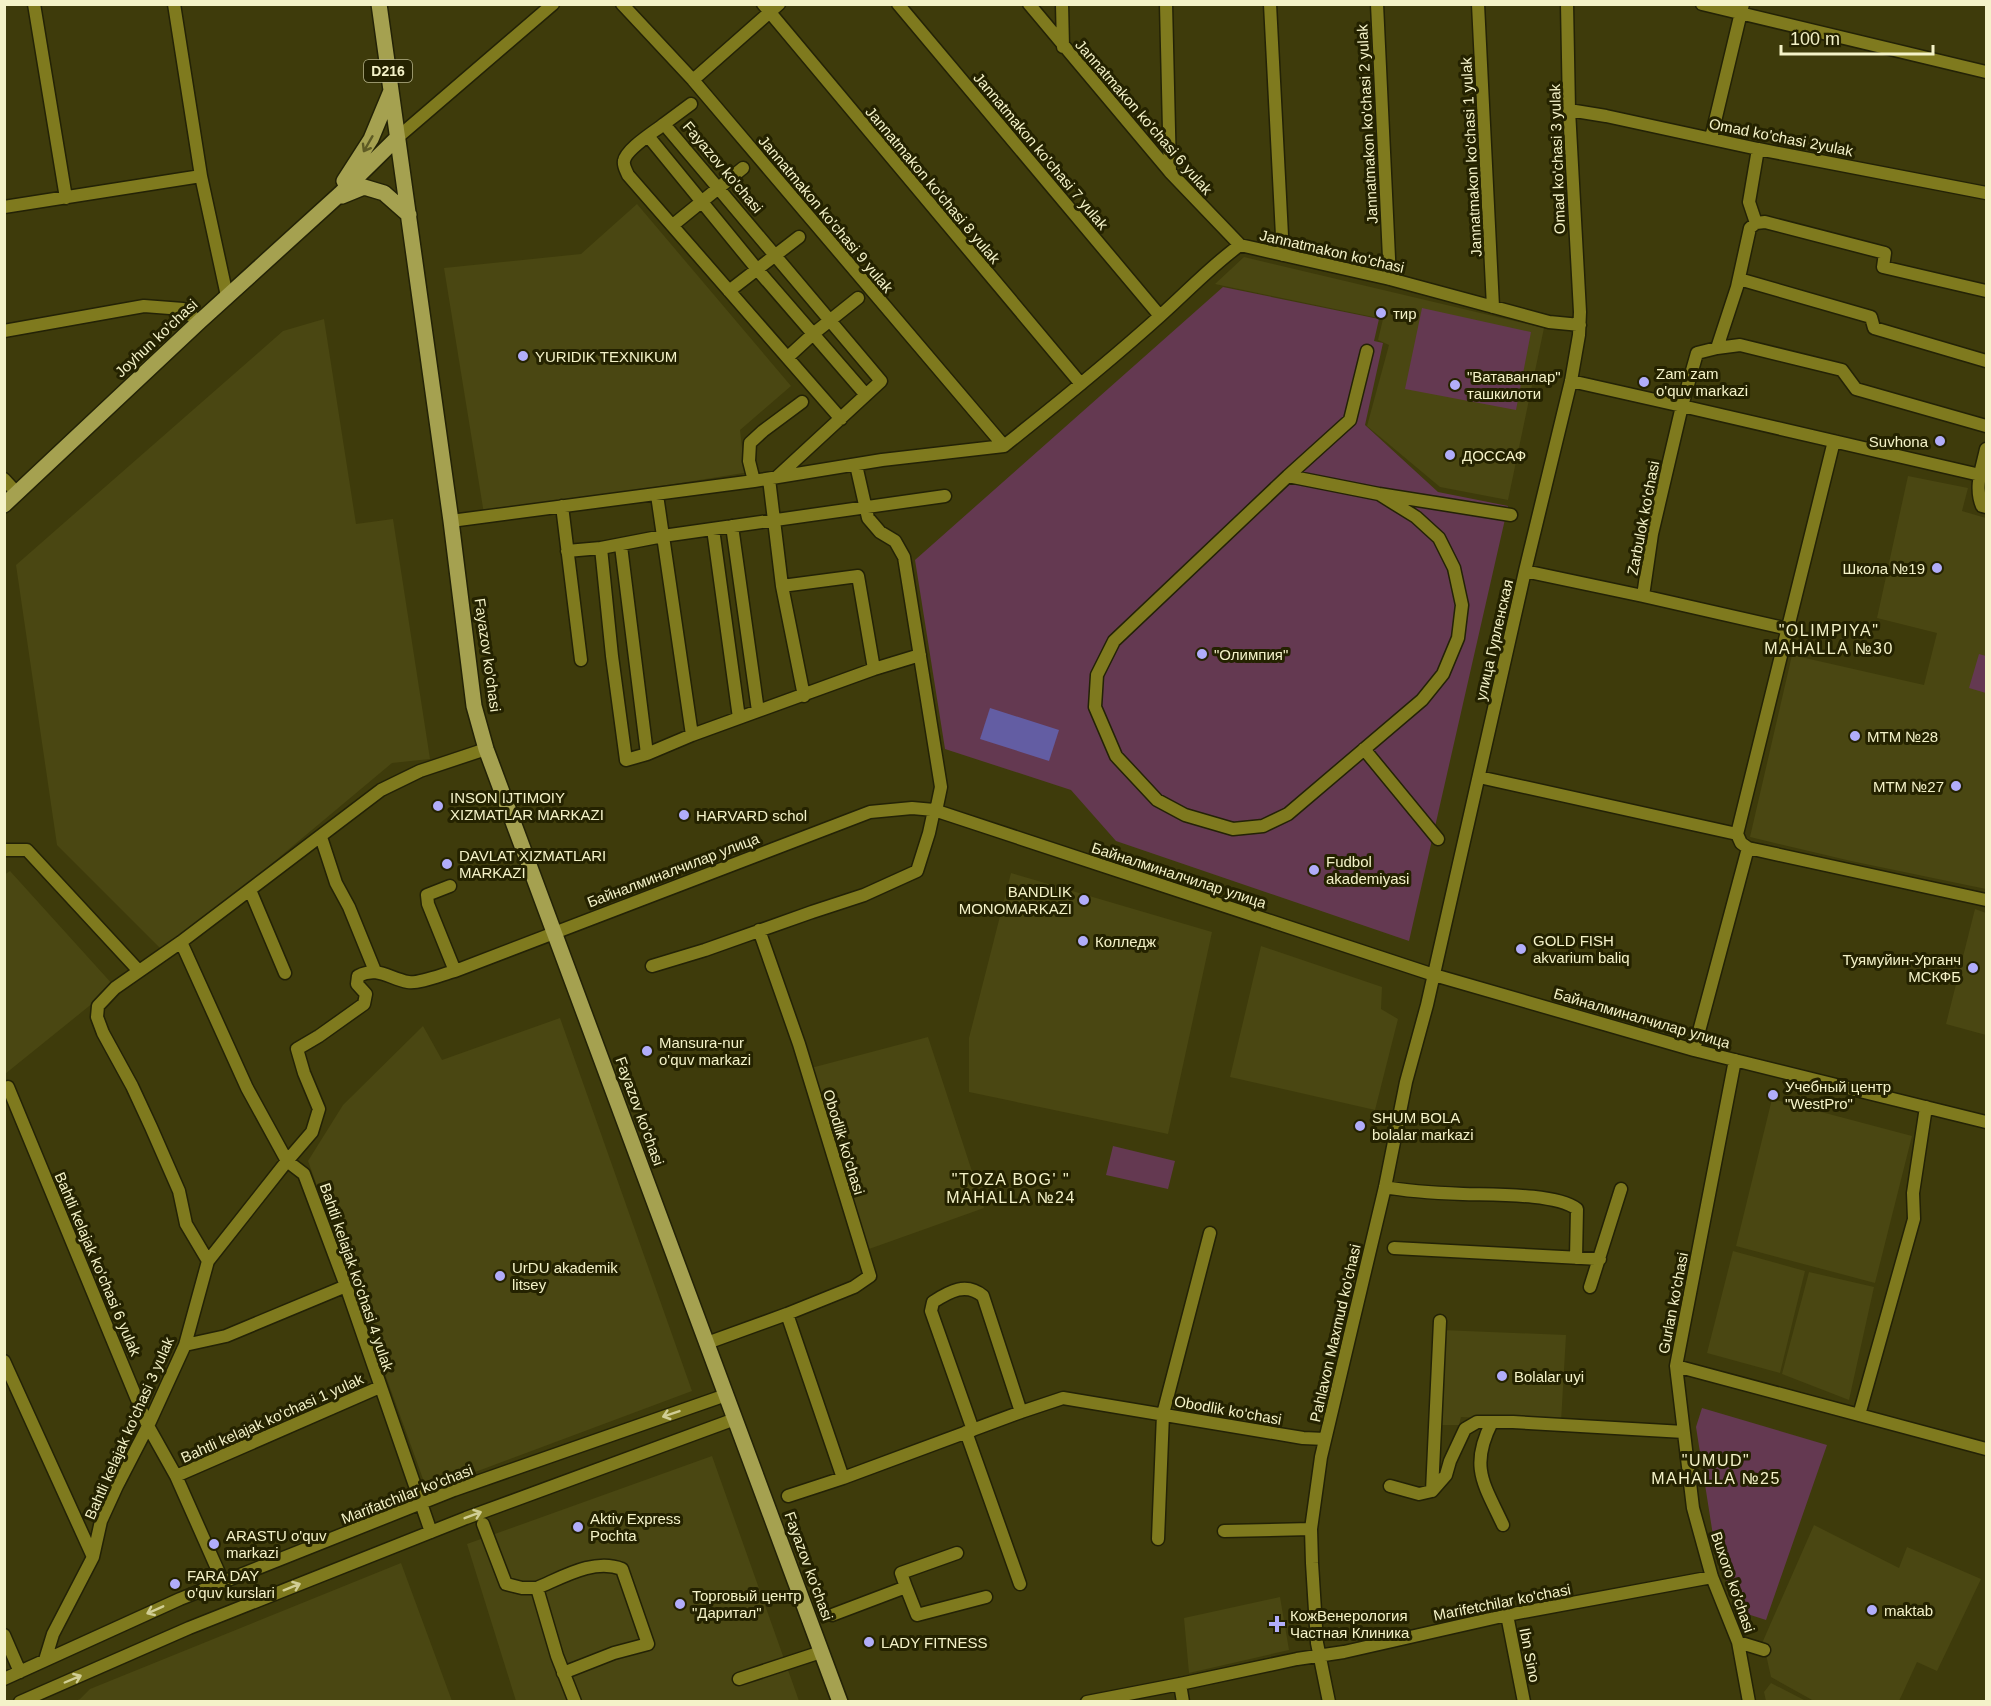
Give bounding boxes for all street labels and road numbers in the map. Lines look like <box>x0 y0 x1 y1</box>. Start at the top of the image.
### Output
street label: Jannatmakon ko'chasi 2 yulak <box>1353 23 1381 224</box>
street label: Jannatmakon ko'chasi 6 yulak <box>1072 36 1216 198</box>
street label: Jannatmakon ko'chasi 1 yulak <box>1457 56 1485 257</box>
road number: D216 <box>364 60 412 82</box>
street label: Jannatmakon ko'chasi 7 yulak <box>970 69 1112 233</box>
street label: Omad ko'chasi 3 yulak <box>1546 83 1568 234</box>
street label: Jannatmakon ko'chasi 8 yulak <box>862 103 1004 267</box>
street label: Omad ko'chasi 2yulak <box>1708 115 1855 159</box>
street label: Fayazov ko'chasi <box>680 118 766 216</box>
street label: Jannatmakon ko'chasi 9 yulak <box>755 132 897 296</box>
street label: Jannatmakon ko'chasi <box>1258 226 1406 276</box>
street label: Joyhun ko'chasi <box>111 296 201 380</box>
street label: Zarbulok ko'chasi <box>1624 459 1662 577</box>
street label: улица Гурленская <box>1472 578 1516 702</box>
street label: Fayazov ko'chasi <box>472 597 504 713</box>
street label: Байналминалчилар улица <box>585 829 762 911</box>
street label: Байналминалчилар улица <box>1089 839 1269 912</box>
street label: Байналминалчилар улица <box>1552 985 1733 1052</box>
street label: Fayazov ko'chasi <box>612 1054 668 1168</box>
street label: Obodlik ko'chasi <box>820 1088 868 1196</box>
street label: Bahtli kelajak ko'chasi 6 yulak <box>51 1170 145 1359</box>
street label: Bahtli kelajak ko'chasi 4 yulak <box>317 1181 397 1374</box>
street label: Pahlavon Maxmud ko'chasi <box>1306 1242 1364 1424</box>
street label: Gurlan ko'chasi <box>1655 1251 1691 1355</box>
street label: Bahtli kelajak ko'chasi 3 yulak <box>81 1334 177 1522</box>
street label: Bahtli kelajak ko'chasi 1 yulak <box>178 1370 366 1466</box>
street label: Obodlik ko'chasi <box>1173 1392 1283 1428</box>
street label: Marifatchilar ko'chasi <box>339 1461 475 1527</box>
street label: Fayazov ko'chasi <box>781 1509 837 1623</box>
street label: Buxoro ko'chasi <box>1708 1529 1758 1635</box>
street label: Marifetchilar ko'chasi <box>1432 1580 1572 1624</box>
street label: Ibn Sino <box>1516 1626 1544 1684</box>

